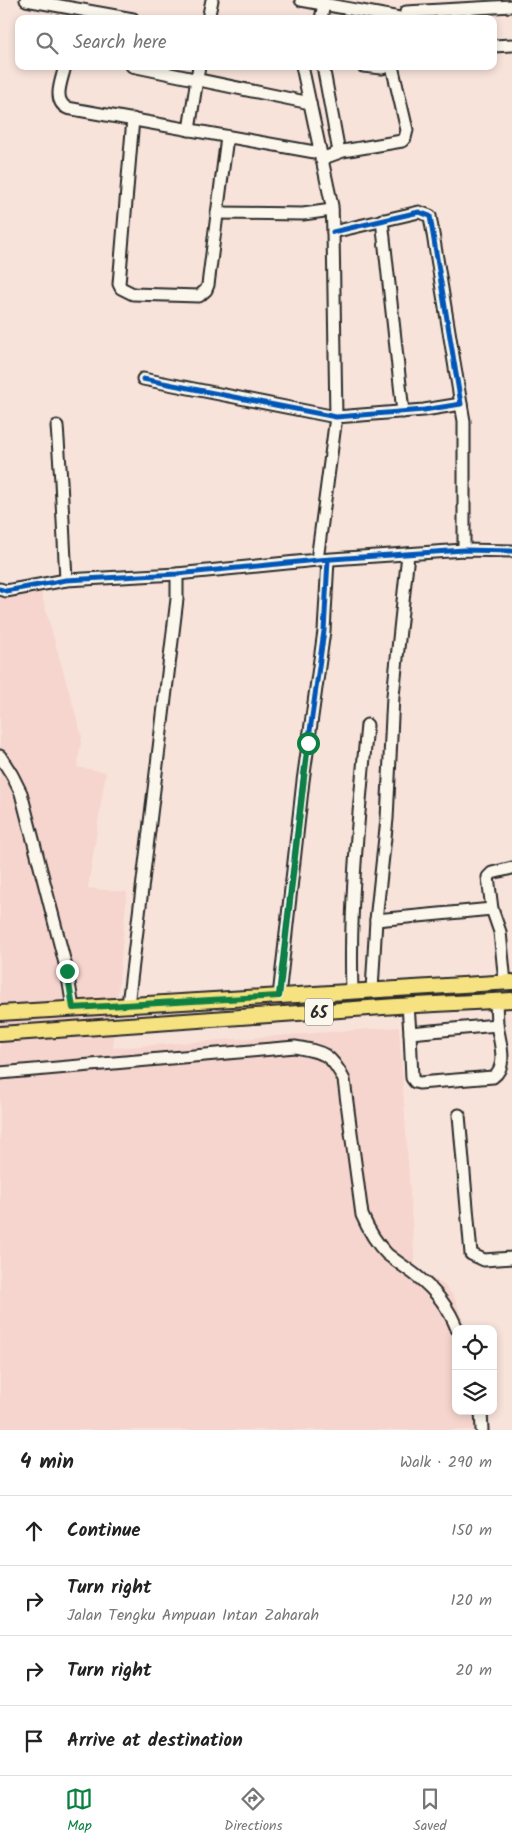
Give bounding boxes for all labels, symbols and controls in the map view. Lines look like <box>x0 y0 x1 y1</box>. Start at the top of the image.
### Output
search box <box>15 15 497 70</box>
text: Search here <box>73 28 167 58</box>
icon: search <box>33 29 61 57</box>
route start <box>297 732 320 755</box>
route end <box>56 960 79 983</box>
road number: 65 <box>305 999 333 1026</box>
map controls <box>452 1325 497 1415</box>
button: locate <box>452 1325 497 1370</box>
button: layers <box>452 1370 497 1415</box>
text: 4 min <box>20 1446 74 1479</box>
text: Walk · 290 m <box>400 1450 492 1475</box>
text: Continue <box>67 1516 140 1546</box>
icon: ahead <box>20 1517 48 1545</box>
text: 150 m <box>451 1518 492 1543</box>
text: Turn right <box>67 1573 152 1603</box>
icon: right <box>20 1587 48 1615</box>
text: 120 m <box>451 1588 492 1613</box>
text: Jalan Tengku Ampuan Intan Zaharah <box>67 1603 319 1628</box>
text: Turn right <box>67 1656 152 1686</box>
icon: right <box>20 1657 48 1685</box>
text: 20 m <box>456 1658 492 1683</box>
text: Arrive at destination <box>67 1726 243 1756</box>
icon: arrive <box>20 1727 48 1755</box>
tab: Map <box>65 1785 93 1837</box>
tab: Directions <box>224 1785 282 1837</box>
tab: Saved <box>413 1785 447 1837</box>

